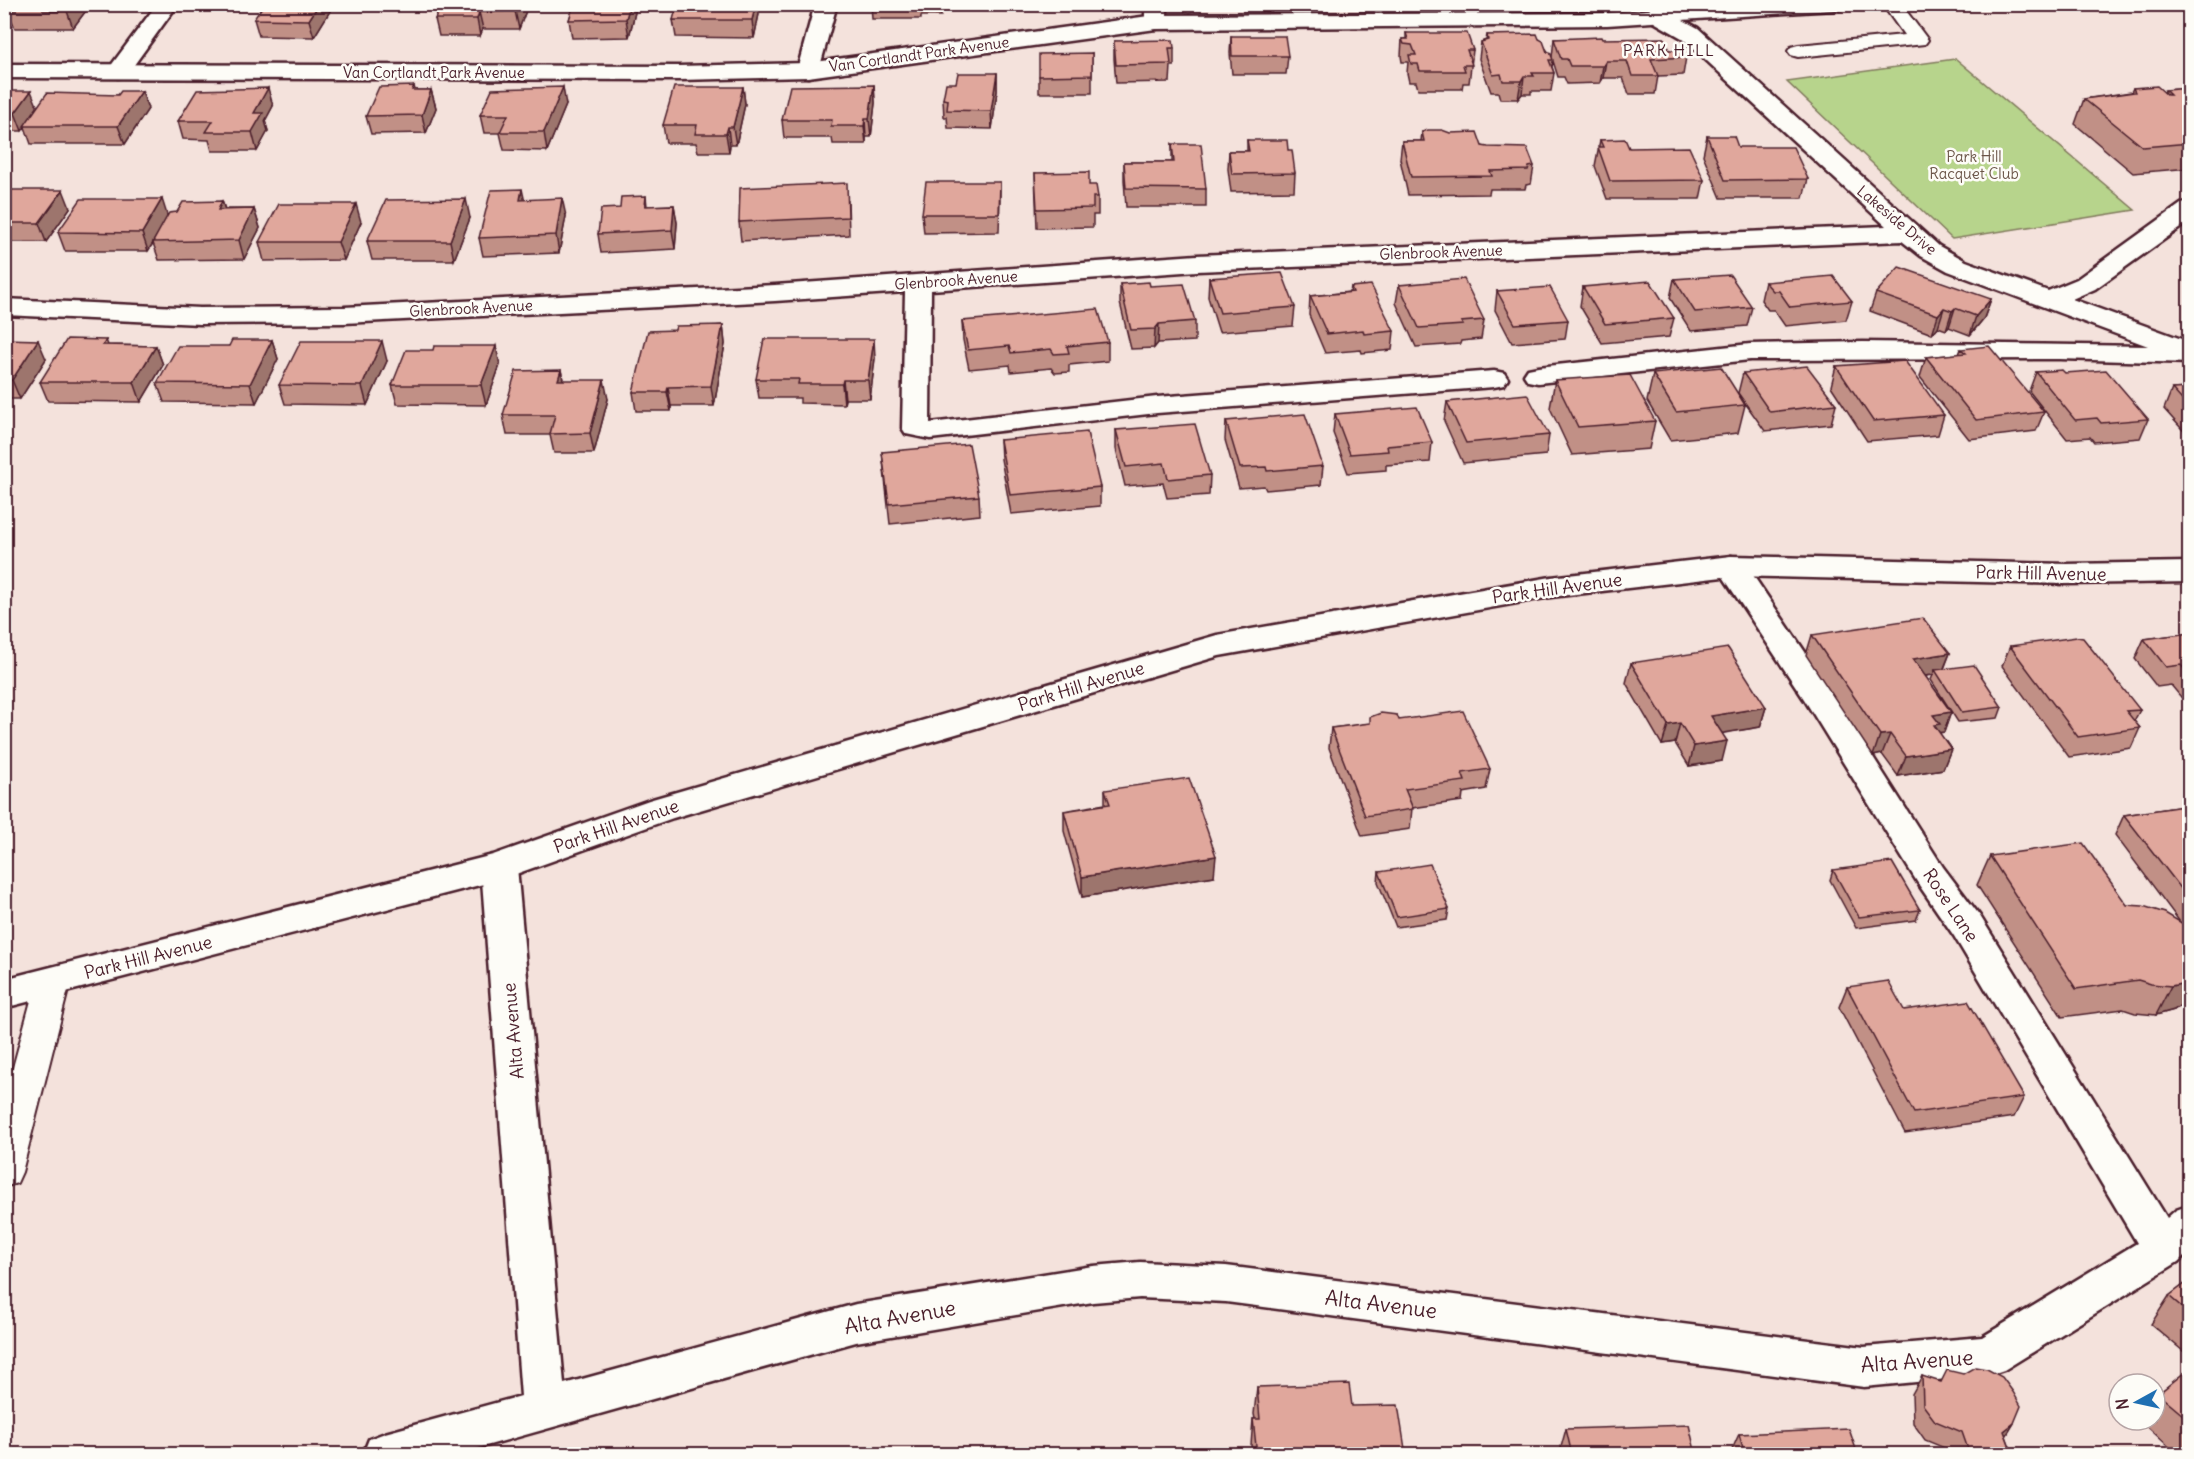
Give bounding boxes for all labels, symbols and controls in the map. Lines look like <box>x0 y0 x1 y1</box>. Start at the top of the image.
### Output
street label: Van Cortlandt Park Avenue <box>828 32 1010 76</box>
district label: PARK HILL <box>1623 40 1715 60</box>
street label: Van Cortlandt Park Avenue <box>343 63 525 82</box>
park label: Park Hill Racquet Club <box>1929 147 2019 183</box>
street label: Lakeside Drive <box>1853 181 1941 259</box>
street label: Glenbrook Avenue <box>1379 240 1503 264</box>
street label: Glenbrook Avenue <box>894 266 1018 294</box>
street label: Glenbrook Avenue <box>409 295 533 321</box>
street label: Park Hill Avenue <box>1975 560 2107 586</box>
street label: Park Hill Avenue <box>1490 567 1624 609</box>
street label: Park Hill Avenue <box>1015 656 1147 716</box>
street label: Park Hill Avenue <box>550 794 682 858</box>
street label: Rose Lane <box>1918 864 1984 946</box>
street label: Park Hill Avenue <box>82 930 214 984</box>
street label: Alta Avenue <box>497 982 529 1080</box>
street label: Alta Avenue <box>1323 1284 1439 1324</box>
street label: Alta Avenue <box>842 1294 958 1340</box>
street label: Alta Avenue <box>1860 1344 1974 1378</box>
north arrow <box>2107 1372 2167 1432</box>
text: N <box>2111 1397 2133 1411</box>

